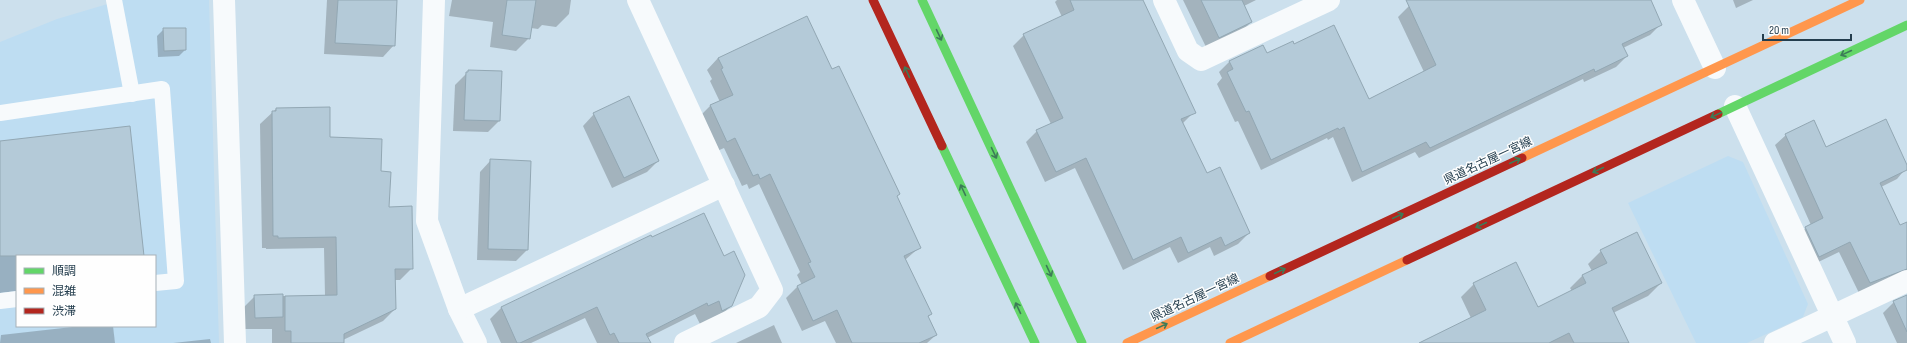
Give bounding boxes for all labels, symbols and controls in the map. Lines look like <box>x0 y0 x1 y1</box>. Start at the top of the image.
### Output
scale bar <box>1763 16 1851 42</box>
text: 20 m <box>1769 23 1789 38</box>
one-way arrow <box>936 29 943 41</box>
one-way arrow <box>1841 50 1853 57</box>
one-way arrow <box>903 67 910 79</box>
one-way arrow <box>1710 111 1722 119</box>
street label: 県道名古屋一宮線 <box>1441 134 1535 188</box>
one-way arrow <box>991 147 998 159</box>
one-way arrow <box>1509 157 1521 164</box>
one-way arrow <box>1593 167 1605 174</box>
one-way arrow <box>959 184 966 196</box>
one-way arrow <box>1391 212 1403 219</box>
one-way arrow <box>1475 222 1487 229</box>
legend <box>16 255 156 327</box>
text: 順調 <box>52 264 76 279</box>
one-way arrow <box>1046 265 1053 277</box>
one-way arrow <box>1274 267 1286 274</box>
street label: 県道名古屋一宮線 <box>1148 271 1242 325</box>
text: 混雑 <box>52 284 76 299</box>
one-way arrow <box>1014 302 1021 314</box>
text: 渋滞 <box>52 304 76 319</box>
one-way arrow <box>1156 322 1168 330</box>

